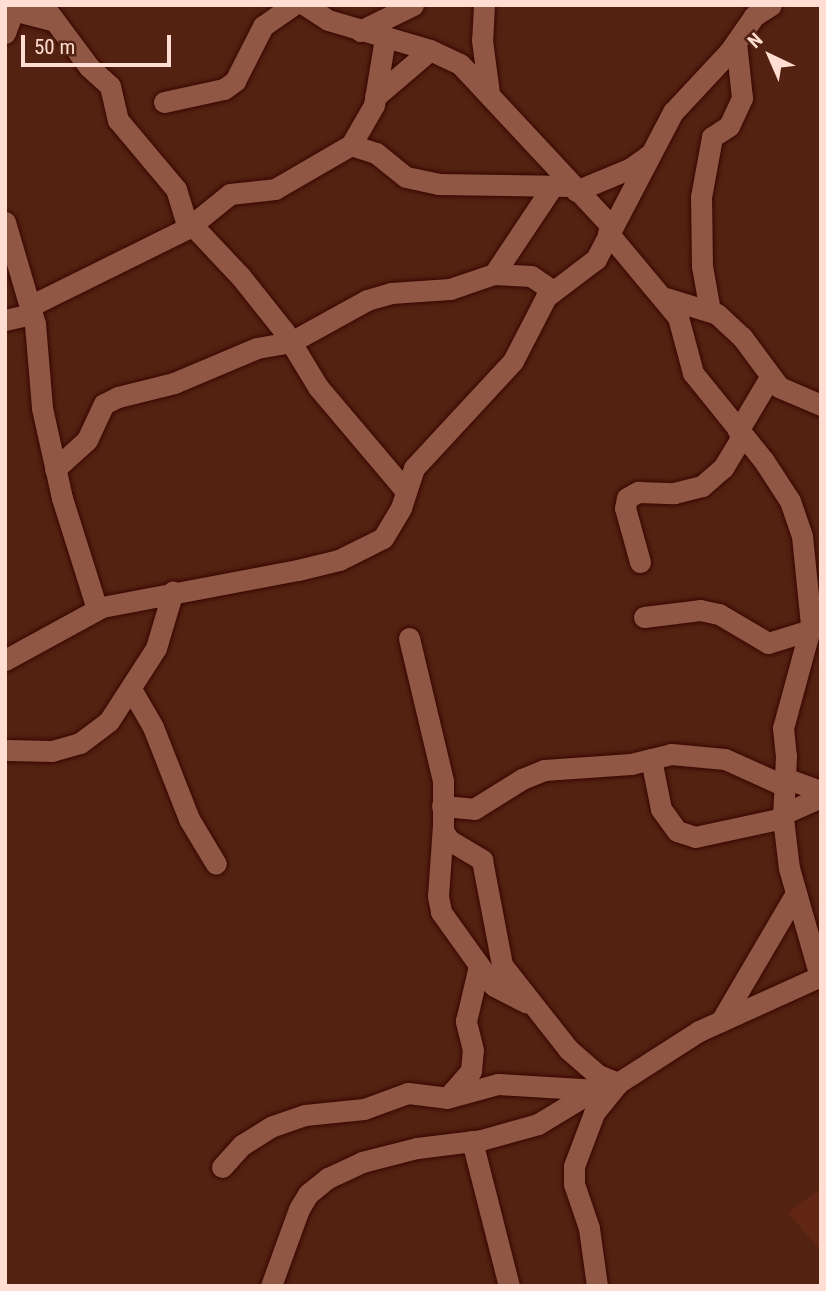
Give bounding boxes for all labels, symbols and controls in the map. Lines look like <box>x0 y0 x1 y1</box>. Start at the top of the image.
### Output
scale bar <box>24 21 175 65</box>
north arrow <box>735 21 805 91</box>
text: N <box>743 28 767 53</box>
text: 50 m <box>34 35 75 59</box>

